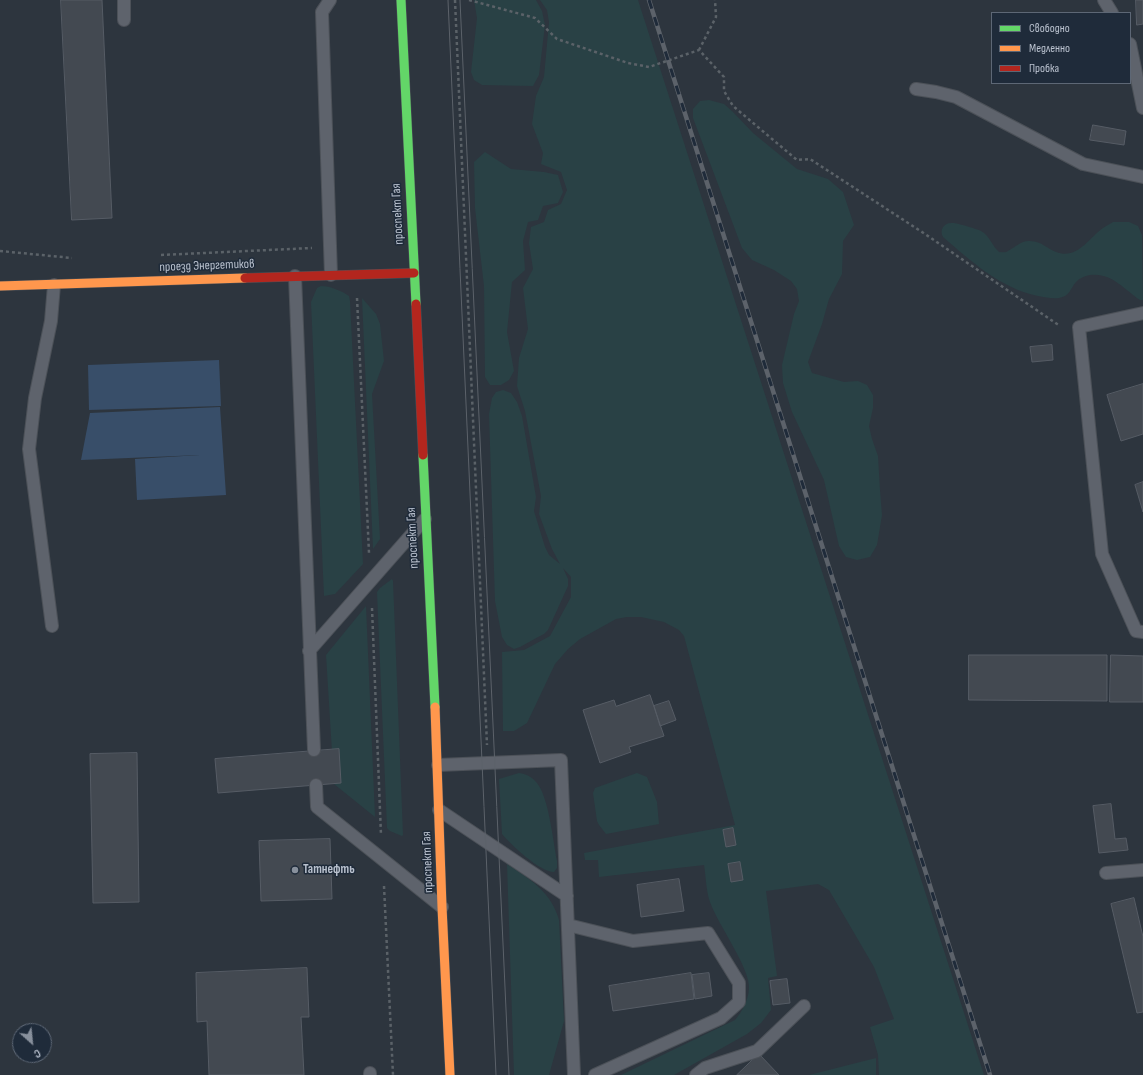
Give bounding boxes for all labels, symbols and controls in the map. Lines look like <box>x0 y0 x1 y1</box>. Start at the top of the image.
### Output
legend <box>991 12 1131 84</box>
text: Свободно <box>1029 21 1070 36</box>
text: Медленно <box>1029 41 1070 56</box>
text: Пробка <box>1029 61 1059 76</box>
street label: проспект Гая <box>389 183 407 245</box>
street label: проезд Энергетиков <box>159 257 255 275</box>
street label: проспект Гая <box>404 507 422 569</box>
street label: проспект Гая <box>419 831 437 893</box>
place label: Татнефть <box>303 862 355 878</box>
marker: Татнефть <box>290 865 300 875</box>
north arrow <box>12 1023 52 1063</box>
text: С <box>32 1046 43 1060</box>

